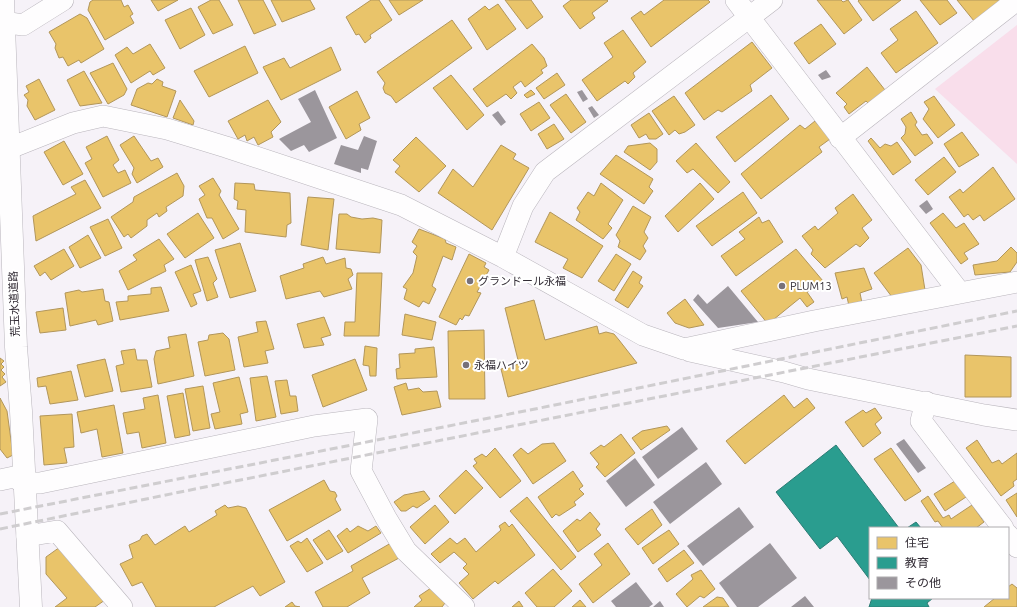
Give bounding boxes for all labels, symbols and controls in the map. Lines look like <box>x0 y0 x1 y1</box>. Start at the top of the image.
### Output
street label: 荒玉水道道路 <box>7 271 21 337</box>
place label: グランドール永福 <box>478 275 566 287</box>
marker: グランドール永福 <box>465 276 475 286</box>
place label: PLUM13 <box>790 280 832 292</box>
marker: PLUM13 <box>777 281 787 291</box>
place label: 永福ハイツ <box>474 359 529 371</box>
marker: 永福ハイツ <box>461 360 471 370</box>
legend <box>869 527 1009 599</box>
text: 住宅 <box>905 536 929 549</box>
text: 教育 <box>905 556 929 569</box>
text: その他 <box>905 576 941 589</box>

